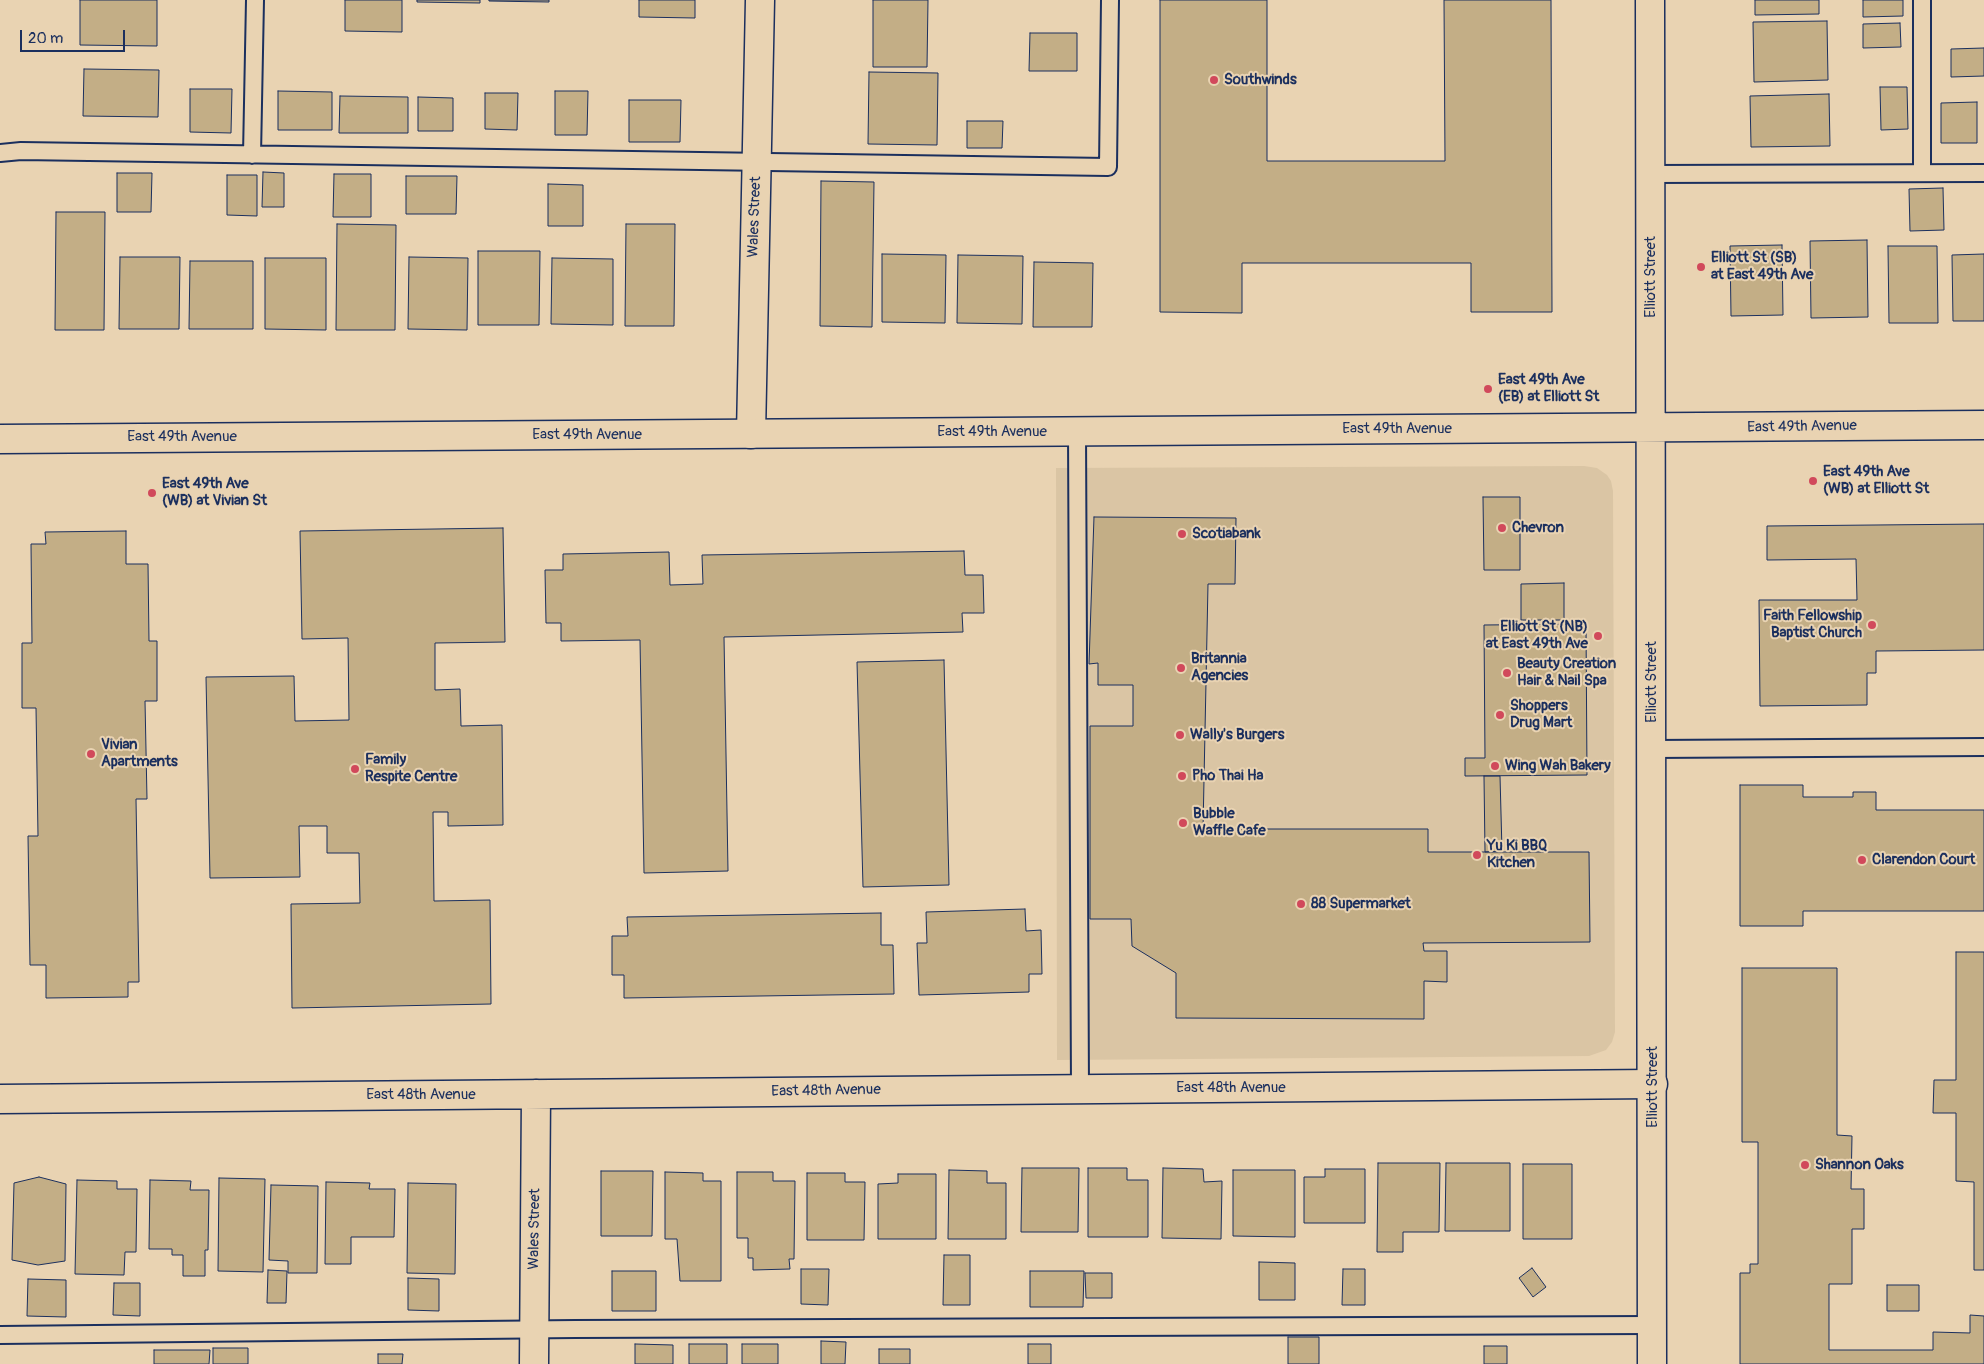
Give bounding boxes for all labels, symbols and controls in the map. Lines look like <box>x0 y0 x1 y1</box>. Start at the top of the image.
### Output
scale bar <box>22 20 128 52</box>
text: 20 m <box>28 29 63 48</box>
place label: Southwinds <box>1224 71 1297 89</box>
marker: Southwinds <box>1208 74 1220 86</box>
street label: Wales Street <box>745 176 765 258</box>
street label: Elliott Street <box>1642 236 1660 318</box>
place label: Elliott St (SB) at East 49th Ave <box>1711 249 1813 284</box>
marker: Elliott St (SB) at East 49th Ave <box>1695 261 1707 273</box>
place label: East 49th Ave (EB) at Elliott St <box>1498 371 1599 406</box>
marker: East 49th Ave (EB) at Elliott St <box>1482 383 1494 395</box>
street label: East 49th Avenue <box>1747 417 1857 437</box>
street label: East 49th Avenue <box>1342 420 1452 438</box>
street label: East 49th Avenue <box>937 423 1047 441</box>
street label: East 49th Avenue <box>532 426 642 444</box>
street label: East 49th Avenue <box>127 428 237 446</box>
place label: East 49th Ave (WB) at Elliott St <box>1823 463 1929 498</box>
place label: East 49th Ave (WB) at Vivian St <box>162 475 267 510</box>
marker: East 49th Ave (WB) at Elliott St <box>1807 475 1819 487</box>
marker: East 49th Ave (WB) at Vivian St <box>146 487 158 499</box>
place label: Chevron <box>1512 519 1564 537</box>
marker: Chevron <box>1496 522 1508 534</box>
place label: Scotiabank <box>1192 525 1261 543</box>
marker: Scotiabank <box>1176 528 1188 540</box>
place label: Faith Fellowship Baptist Church <box>1763 607 1862 642</box>
place label: Elliott St (NB) at East 49th Ave <box>1486 618 1588 653</box>
marker: Faith Fellowship Baptist Church <box>1866 619 1878 631</box>
marker: Elliott St (NB) at East 49th Ave <box>1592 630 1604 642</box>
street label: Elliott Street <box>1643 641 1661 723</box>
place label: Britannia Agencies <box>1191 650 1248 685</box>
place label: Beauty Creation Hair & Nail Spa <box>1517 655 1616 690</box>
marker: Britannia Agencies <box>1175 662 1187 674</box>
marker: Beauty Creation Hair & Nail Spa <box>1501 667 1513 679</box>
place label: Shoppers Drug Mart <box>1510 697 1572 732</box>
marker: Shoppers Drug Mart <box>1494 709 1506 721</box>
place label: Wally's Burgers <box>1190 726 1284 744</box>
marker: Wally's Burgers <box>1174 729 1186 741</box>
place label: Vivian Apartments <box>101 736 178 771</box>
marker: Vivian Apartments <box>85 748 97 760</box>
place label: Family Respite Centre <box>365 751 457 786</box>
place label: Wing Wah Bakery <box>1505 757 1611 775</box>
marker: Wing Wah Bakery <box>1489 760 1501 772</box>
marker: Family Respite Centre <box>349 763 361 775</box>
place label: Pho Thai Ha <box>1192 767 1263 785</box>
marker: Pho Thai Ha <box>1176 770 1188 782</box>
place label: Bubble Waffle Cafe <box>1193 805 1266 840</box>
marker: Bubble Waffle Cafe <box>1177 817 1189 829</box>
place label: Yu Ki BBQ Kitchen <box>1487 837 1547 872</box>
marker: Yu Ki BBQ Kitchen <box>1471 849 1483 861</box>
place label: Clarendon Court <box>1872 851 1975 869</box>
marker: Clarendon Court <box>1856 854 1868 866</box>
place label: 88 Supermarket <box>1311 895 1411 913</box>
marker: 88 Supermarket <box>1295 898 1307 910</box>
street label: Elliott Street <box>1644 1046 1662 1128</box>
street label: East 48th Avenue <box>1176 1079 1286 1097</box>
street label: East 48th Avenue <box>771 1081 881 1101</box>
street label: East 48th Avenue <box>366 1086 476 1104</box>
place label: Shannon Oaks <box>1815 1156 1904 1174</box>
marker: Shannon Oaks <box>1799 1159 1811 1171</box>
street label: Wales Street <box>525 1188 545 1270</box>

